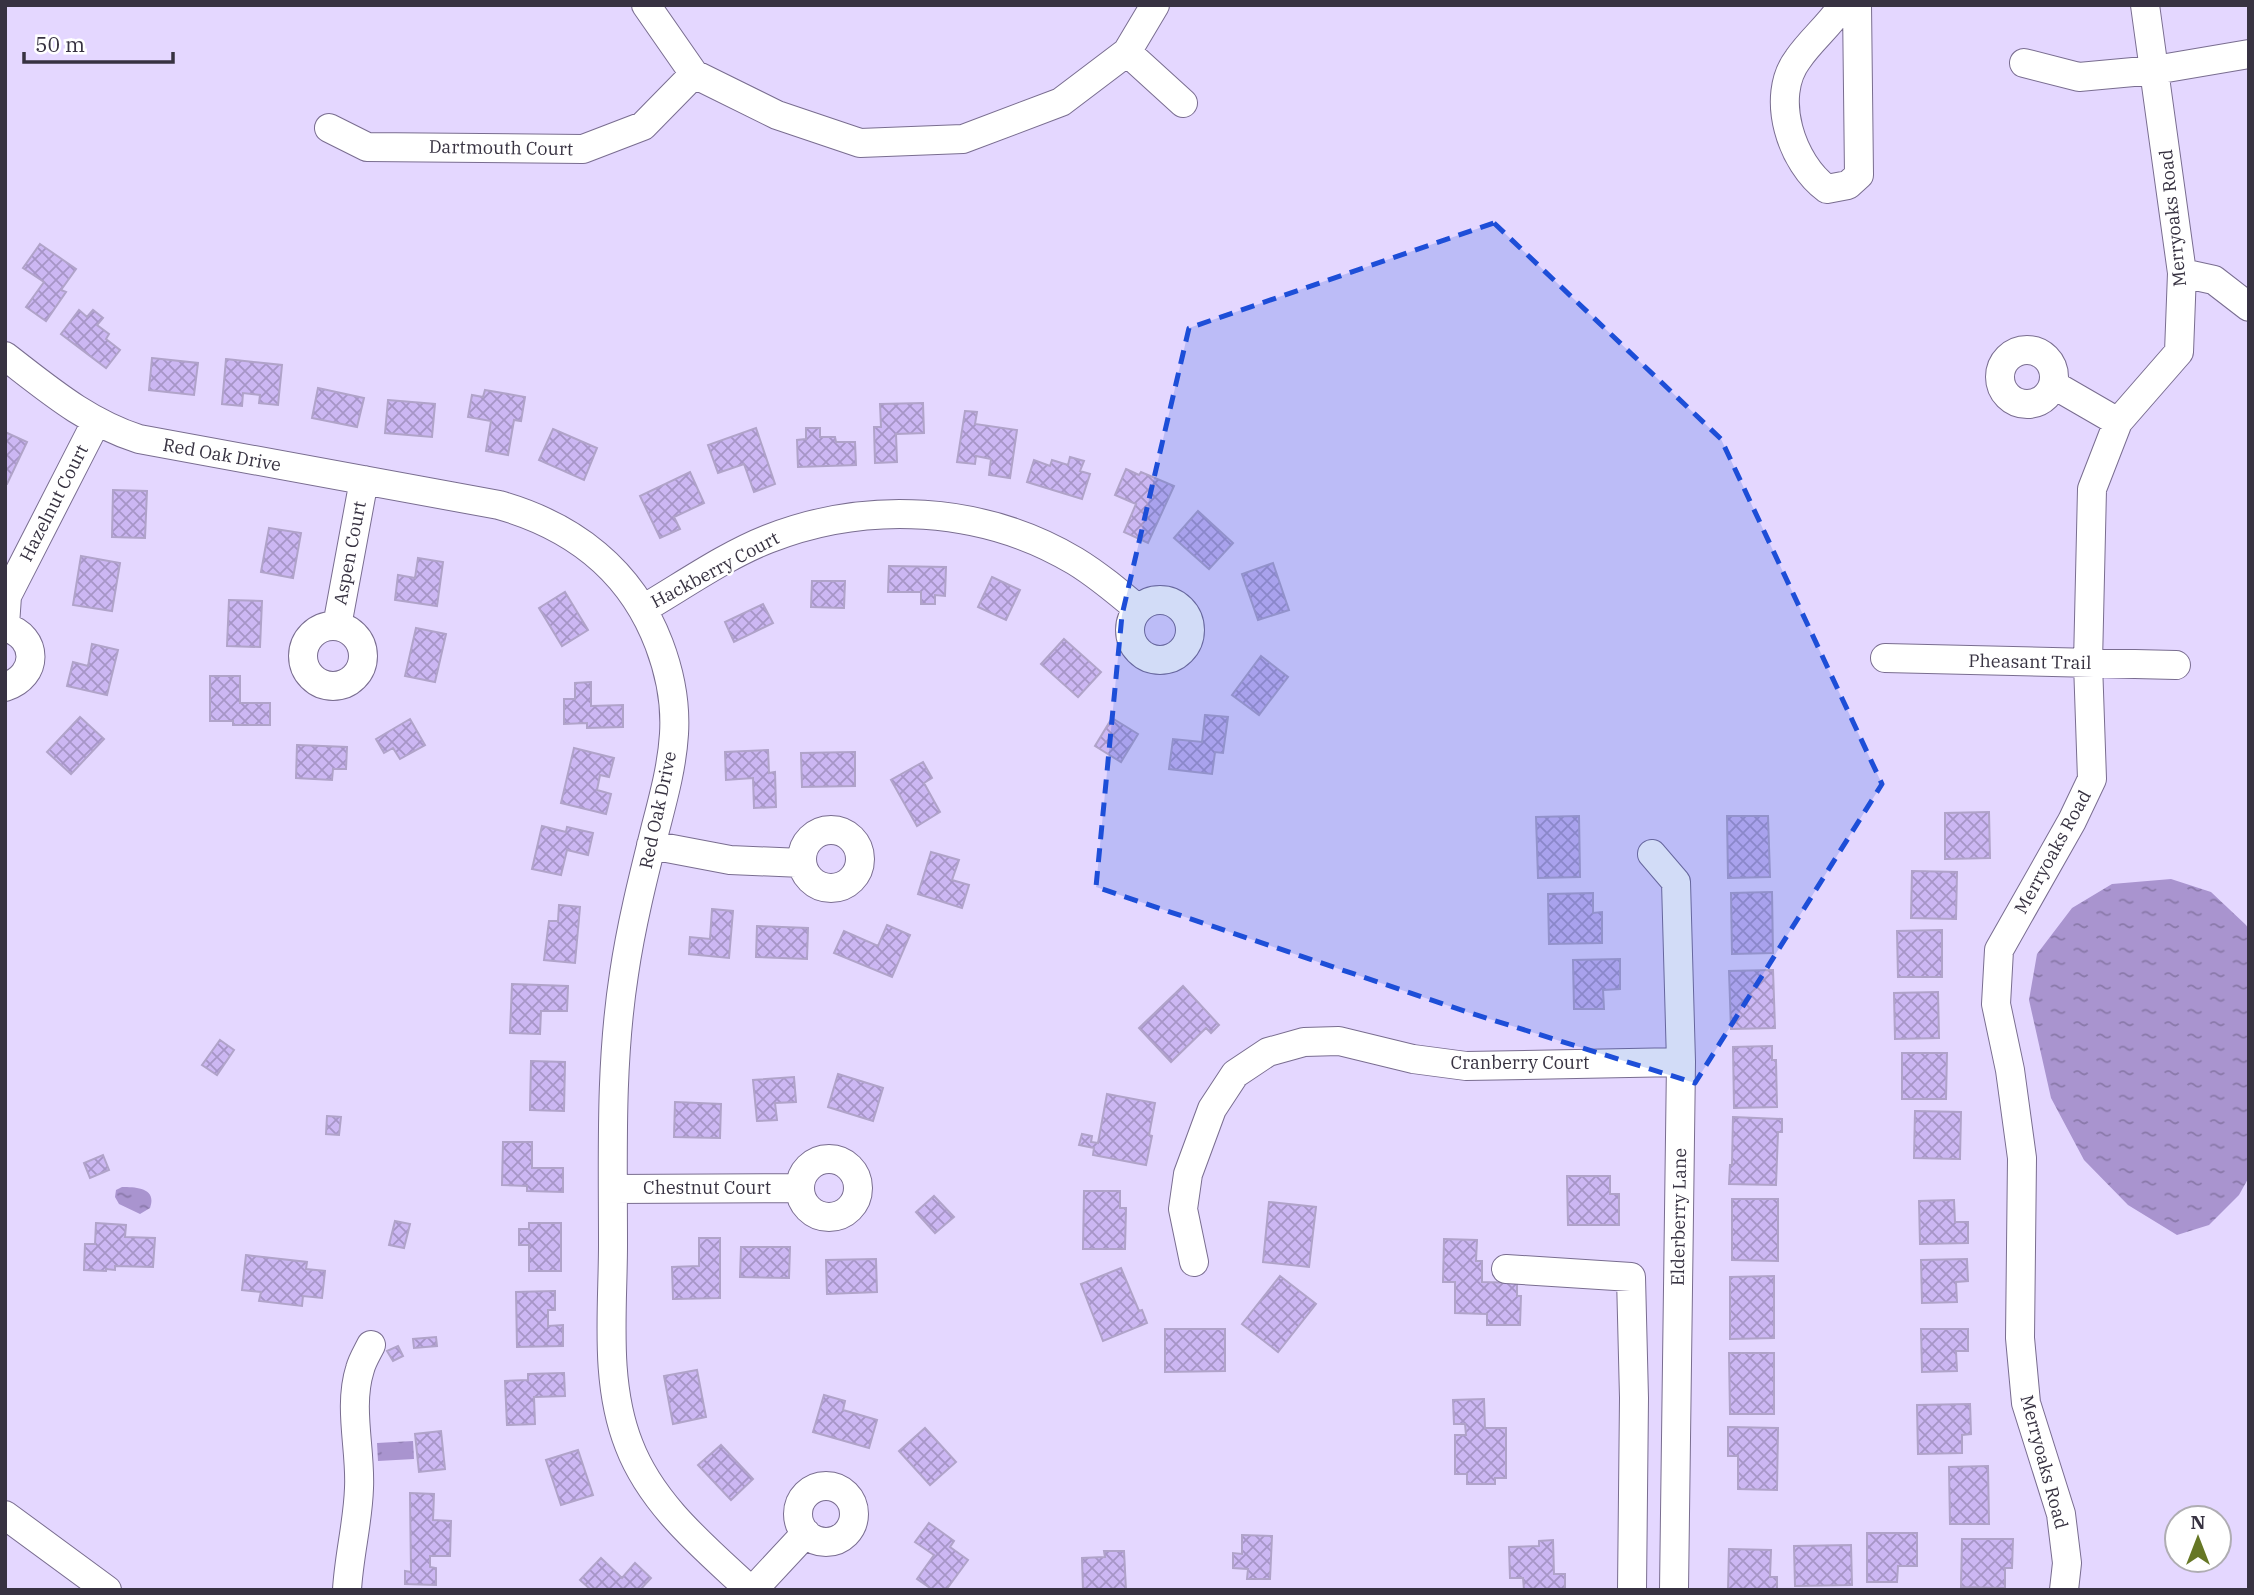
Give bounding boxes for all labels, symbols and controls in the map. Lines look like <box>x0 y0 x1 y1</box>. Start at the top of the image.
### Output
scale bar <box>24 21 173 65</box>
text: 50 m <box>35 30 85 58</box>
street label: Dartmouth Court <box>429 135 573 160</box>
street label: Merryoaks Road <box>2154 148 2191 288</box>
street label: Red Oak Drive <box>161 433 283 476</box>
street label: Hazelnut Court <box>14 440 93 565</box>
street label: Aspen Court <box>328 499 371 607</box>
street label: Hackberry Court <box>647 526 783 613</box>
street label: Pheasant Trail <box>1968 649 2092 674</box>
street label: Red Oak Drive <box>634 749 681 871</box>
street label: Merryoaks Road <box>2009 786 2096 918</box>
street label: Cranberry Court <box>1451 1051 1589 1074</box>
street label: Elderberry Lane <box>1666 1148 1691 1286</box>
street label: Chestnut Court <box>643 1176 771 1199</box>
street label: Merryoaks Road <box>2016 1392 2073 1531</box>
north arrow <box>2163 1504 2233 1574</box>
text: N <box>2190 1510 2206 1534</box>

